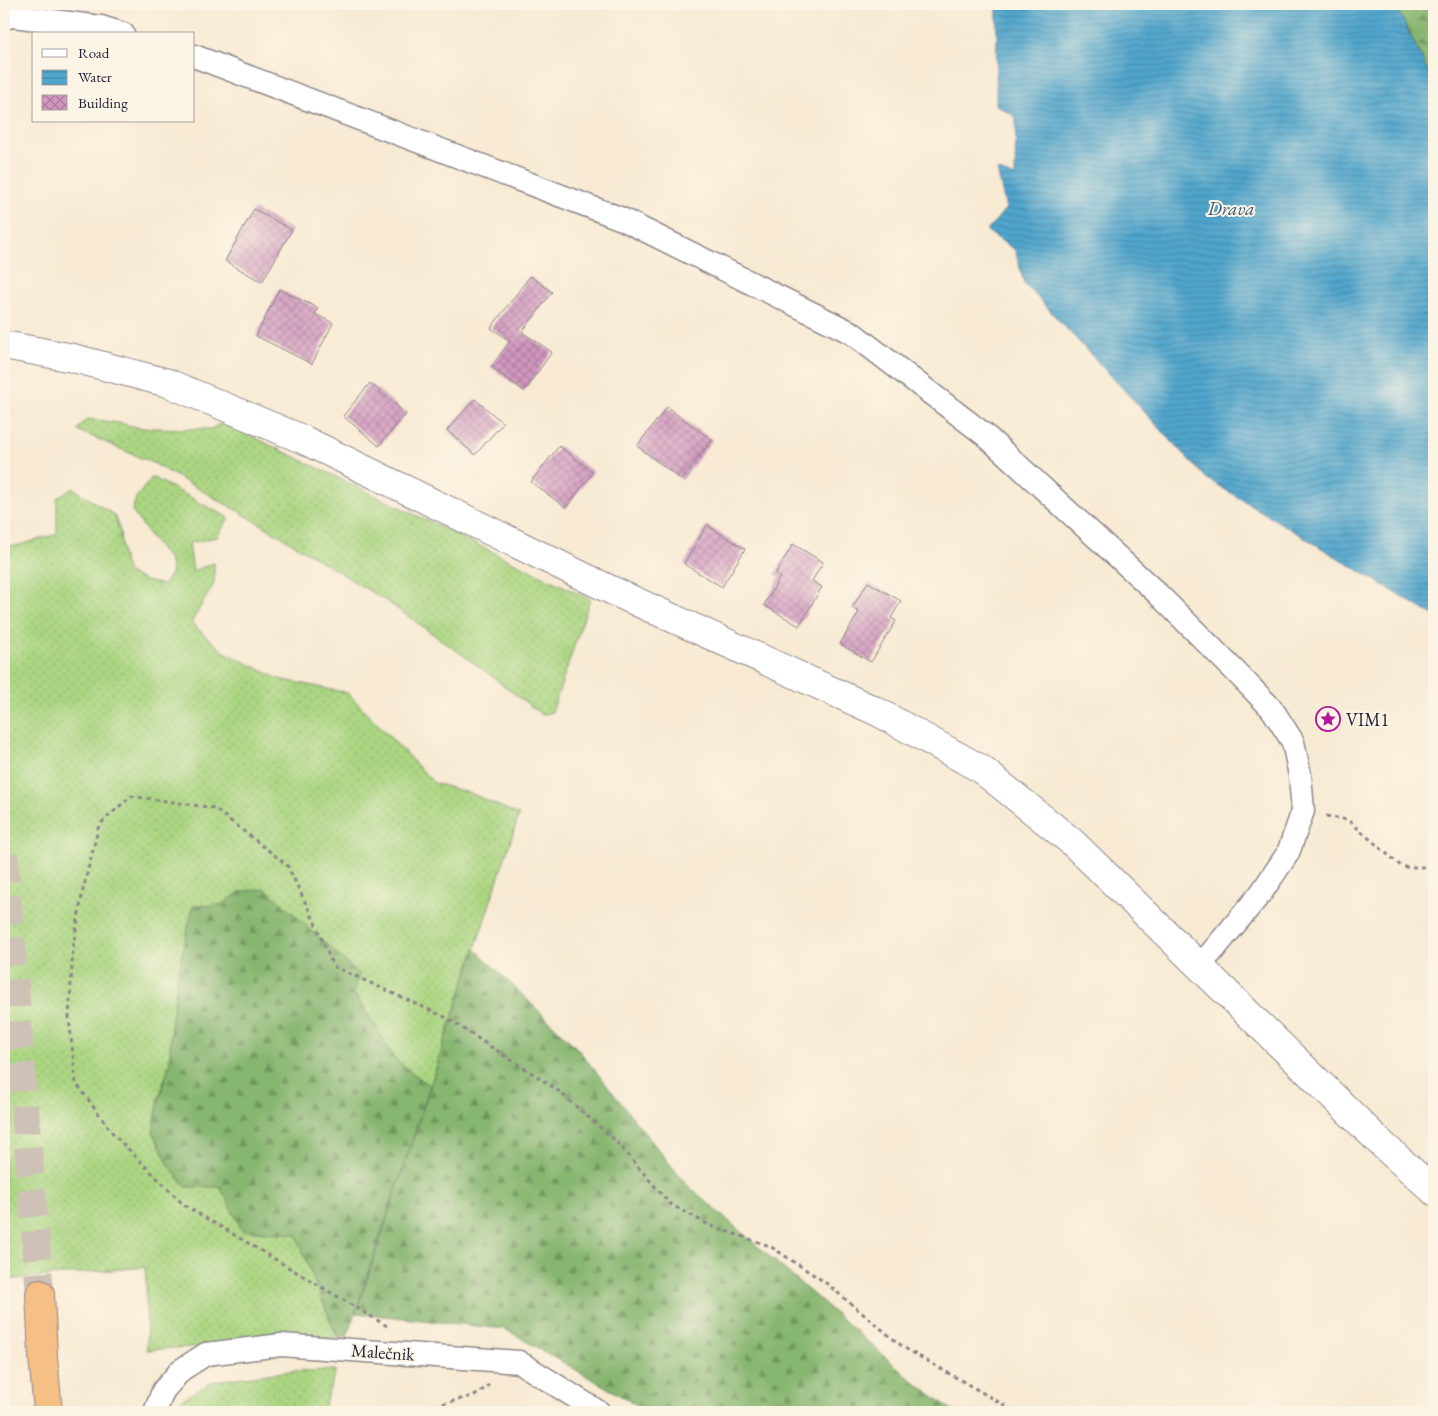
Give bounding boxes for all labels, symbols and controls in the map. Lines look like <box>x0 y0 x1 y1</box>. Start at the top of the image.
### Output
legend <box>32 32 195 122</box>
text: Road <box>78 43 110 62</box>
text: Water <box>78 67 112 86</box>
text: Building <box>78 93 128 112</box>
water label: Drava <box>1206 196 1255 221</box>
place icon: VIM1 <box>1315 706 1341 732</box>
place label: VIM1 <box>1346 708 1389 731</box>
street label: Malečnik <box>350 1338 416 1366</box>

